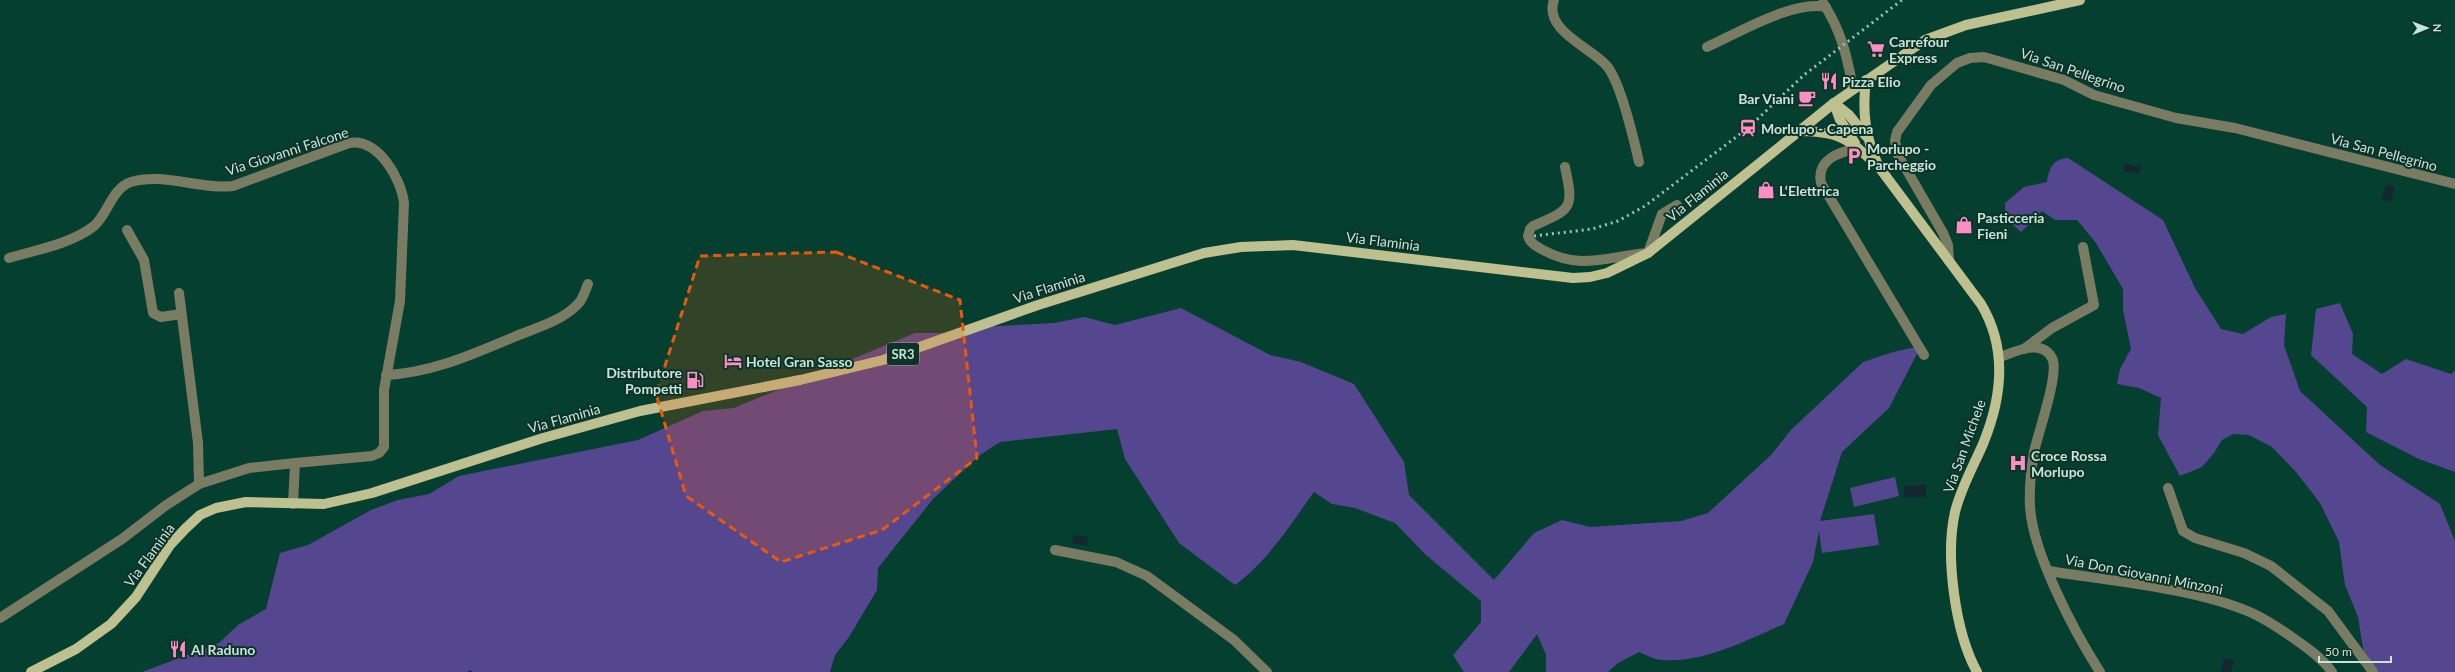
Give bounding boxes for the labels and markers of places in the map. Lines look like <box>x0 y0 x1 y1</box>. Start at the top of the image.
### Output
place label: Carrefour Express <box>1889 33 1950 66</box>
supermarket icon: Carrefour Express <box>1866 39 1886 59</box>
restaurant icon: Pizza Elio <box>1819 71 1839 91</box>
place label: Pizza Elio <box>1842 73 1901 90</box>
cafe icon: Bar Viani <box>1797 88 1817 108</box>
place label: Bar Viani <box>1738 90 1794 107</box>
station icon: Morlupo - Capena <box>1738 118 1758 138</box>
place label: Morlupo - Capena <box>1761 120 1873 137</box>
place label: Morlupo - Parcheggio <box>1867 140 1936 173</box>
parking icon: Morlupo - Parcheggio <box>1844 146 1864 166</box>
shop icon: L‘Elettrica <box>1756 180 1776 200</box>
place label: L‘Elettrica <box>1779 182 1839 199</box>
place label: Pasticceria Fieni <box>1977 209 2044 242</box>
shop icon: Pasticceria Fieni <box>1954 215 1974 235</box>
hotel icon: Hotel Gran Sasso <box>723 351 743 371</box>
place label: Hotel Gran Sasso <box>746 353 853 370</box>
place label: Distributore Pompetti <box>606 364 683 397</box>
fuel station icon: Distributore Pompetti <box>685 370 705 390</box>
place label: Croce Rossa Morlupo <box>2031 447 2107 480</box>
hospital icon: Croce Rossa Morlupo <box>2008 453 2028 473</box>
restaurant icon: Al Raduno <box>168 639 188 659</box>
place label: Al Raduno <box>190 641 255 658</box>

